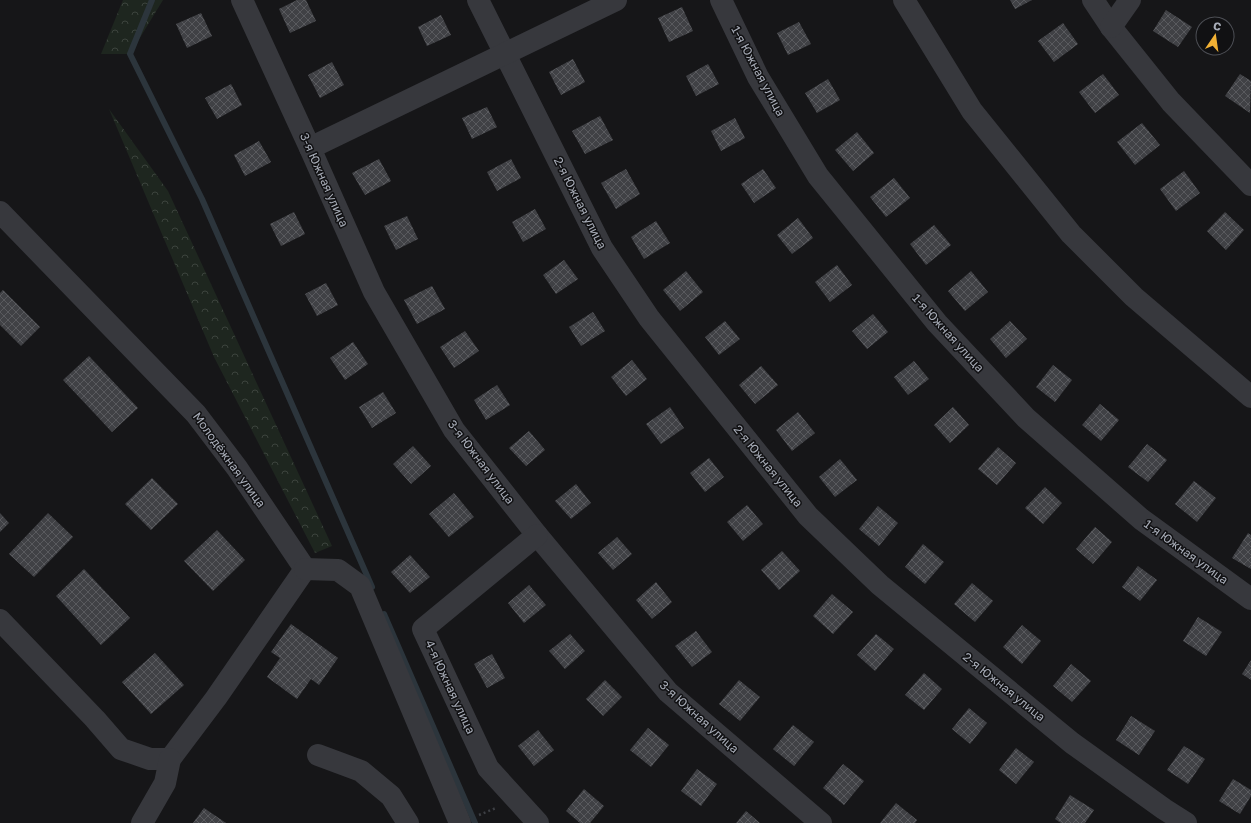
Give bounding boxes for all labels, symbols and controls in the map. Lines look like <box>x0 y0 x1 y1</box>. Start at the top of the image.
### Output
north arrow <box>1195 16 1235 56</box>
text: С <box>1212 19 1223 33</box>
street label: 1-я Южная улица <box>728 23 789 119</box>
street label: 3-я Южная улица <box>297 130 352 229</box>
street label: 2-я Южная улица <box>551 154 610 251</box>
street label: 1-я Южная улица <box>909 290 987 375</box>
street label: Молодёжная улица <box>190 409 269 510</box>
street label: 3-я Южная улица <box>445 417 518 507</box>
street label: 2-я Южная улица <box>731 422 806 510</box>
street label: 1-я Южная улица <box>1141 516 1231 587</box>
street label: 4-я Южная улица <box>422 638 479 736</box>
street label: 2-я Южная улица <box>960 649 1048 724</box>
street label: 3-я Южная улица <box>657 677 742 756</box>

